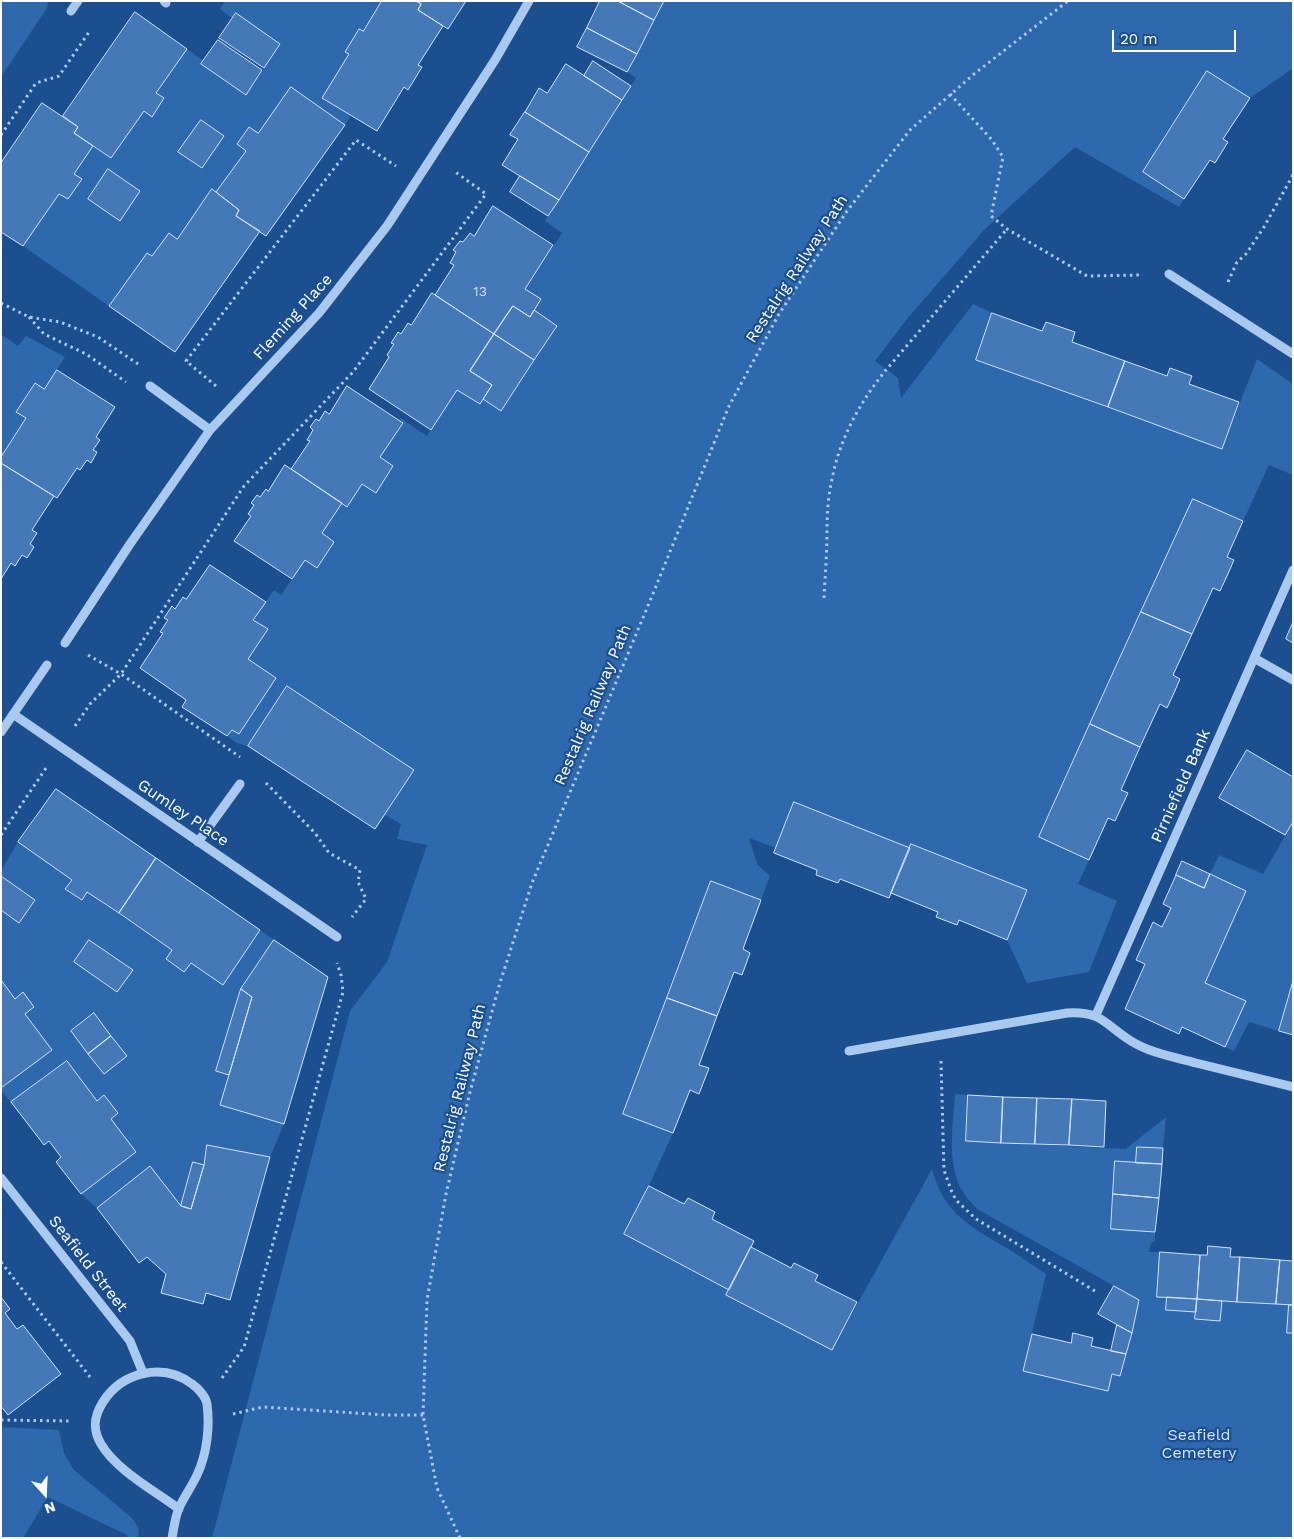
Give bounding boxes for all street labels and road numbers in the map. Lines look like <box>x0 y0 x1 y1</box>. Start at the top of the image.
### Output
street label: Restalrig Railway Path <box>742 191 852 347</box>
street label: Fleming Place <box>249 270 337 364</box>
street label: Restalrig Railway Path <box>550 622 636 788</box>
street label: Pirniefield Bank <box>1147 726 1215 846</box>
street label: Gumley Place <box>134 775 232 851</box>
street label: Restalrig Railway Path <box>430 1002 490 1174</box>
street label: Seafield Street <box>44 1212 132 1316</box>

